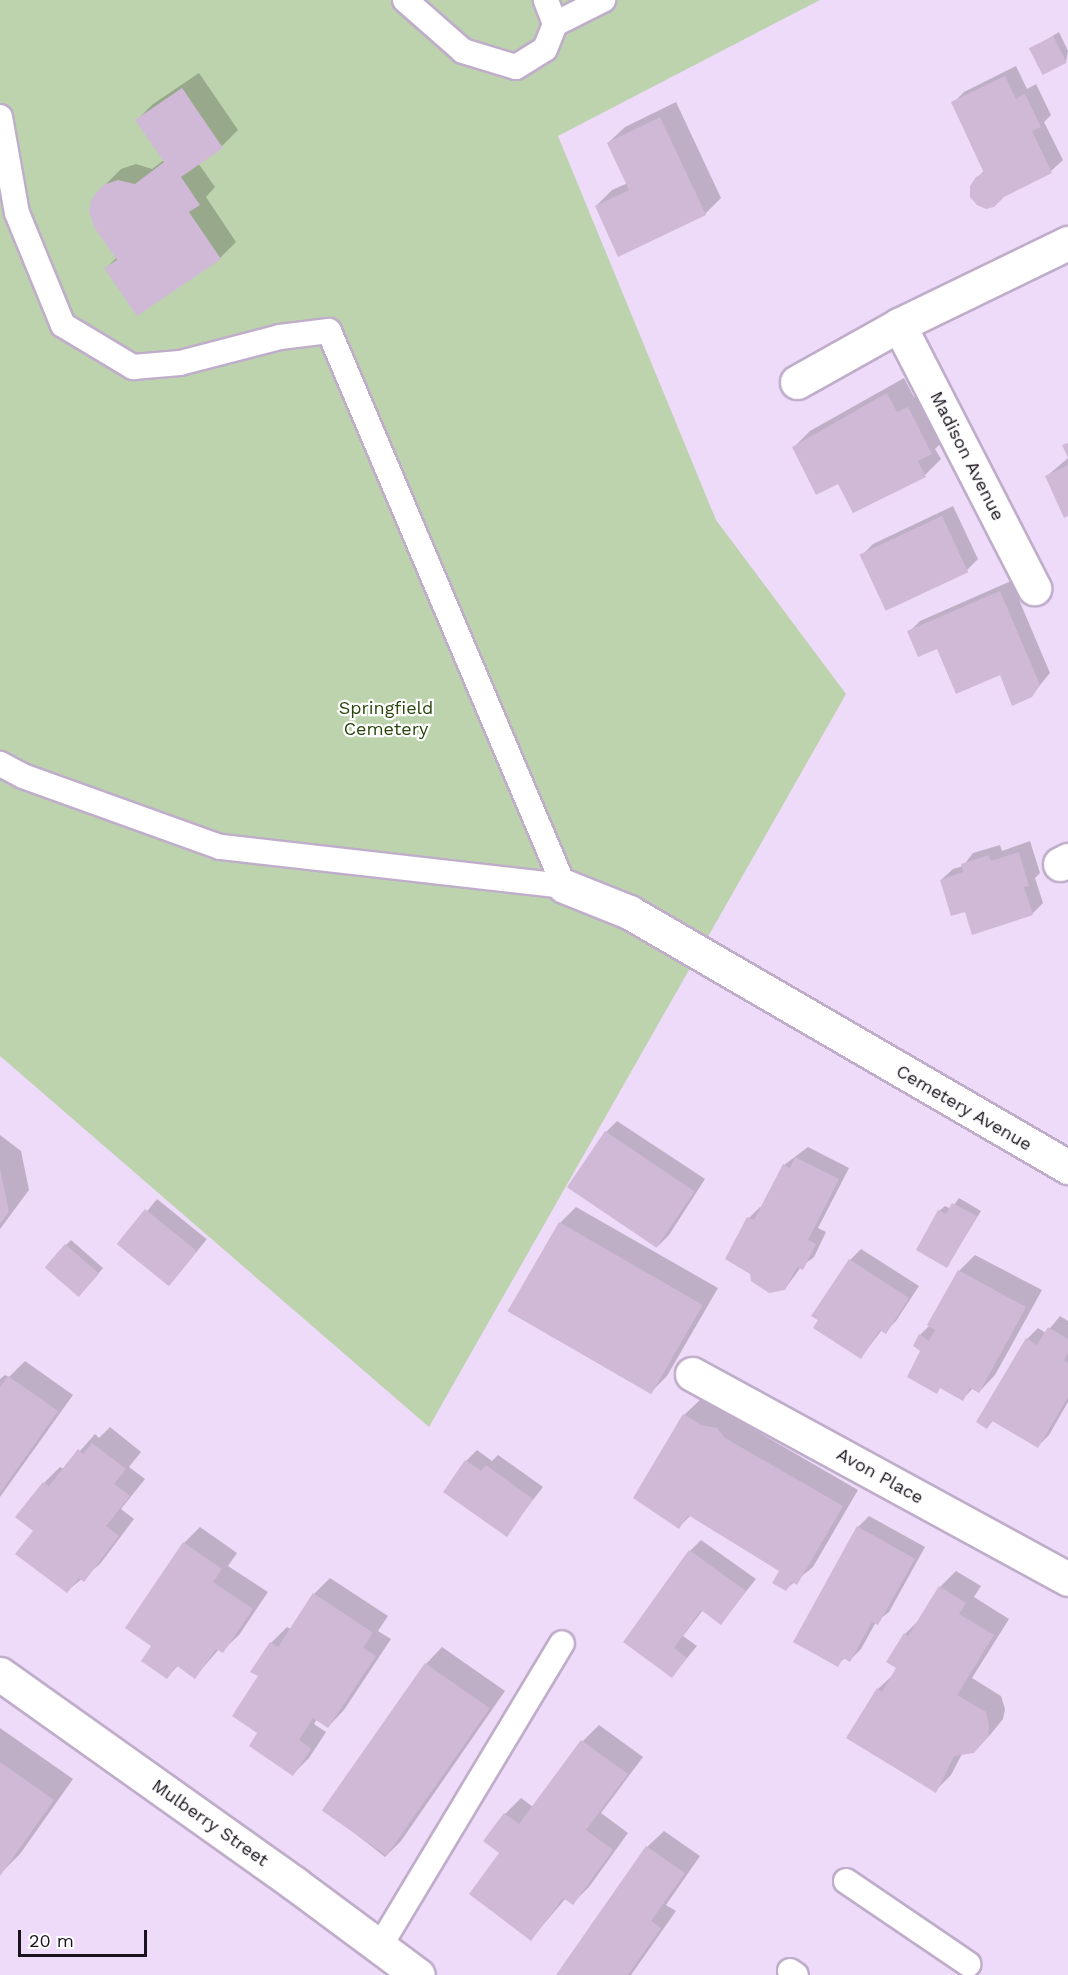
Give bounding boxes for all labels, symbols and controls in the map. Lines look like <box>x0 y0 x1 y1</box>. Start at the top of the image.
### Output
street label: Madison Avenue <box>925 387 1009 525</box>
park label: Springfield Cemetery <box>339 698 433 740</box>
street label: Cemetery Avenue <box>892 1060 1036 1156</box>
street label: Avon Place <box>833 1443 927 1509</box>
street label: Mulberry Street <box>147 1775 273 1871</box>
scale bar <box>21 1918 150 1956</box>
text: 20 m <box>29 1930 74 1951</box>

